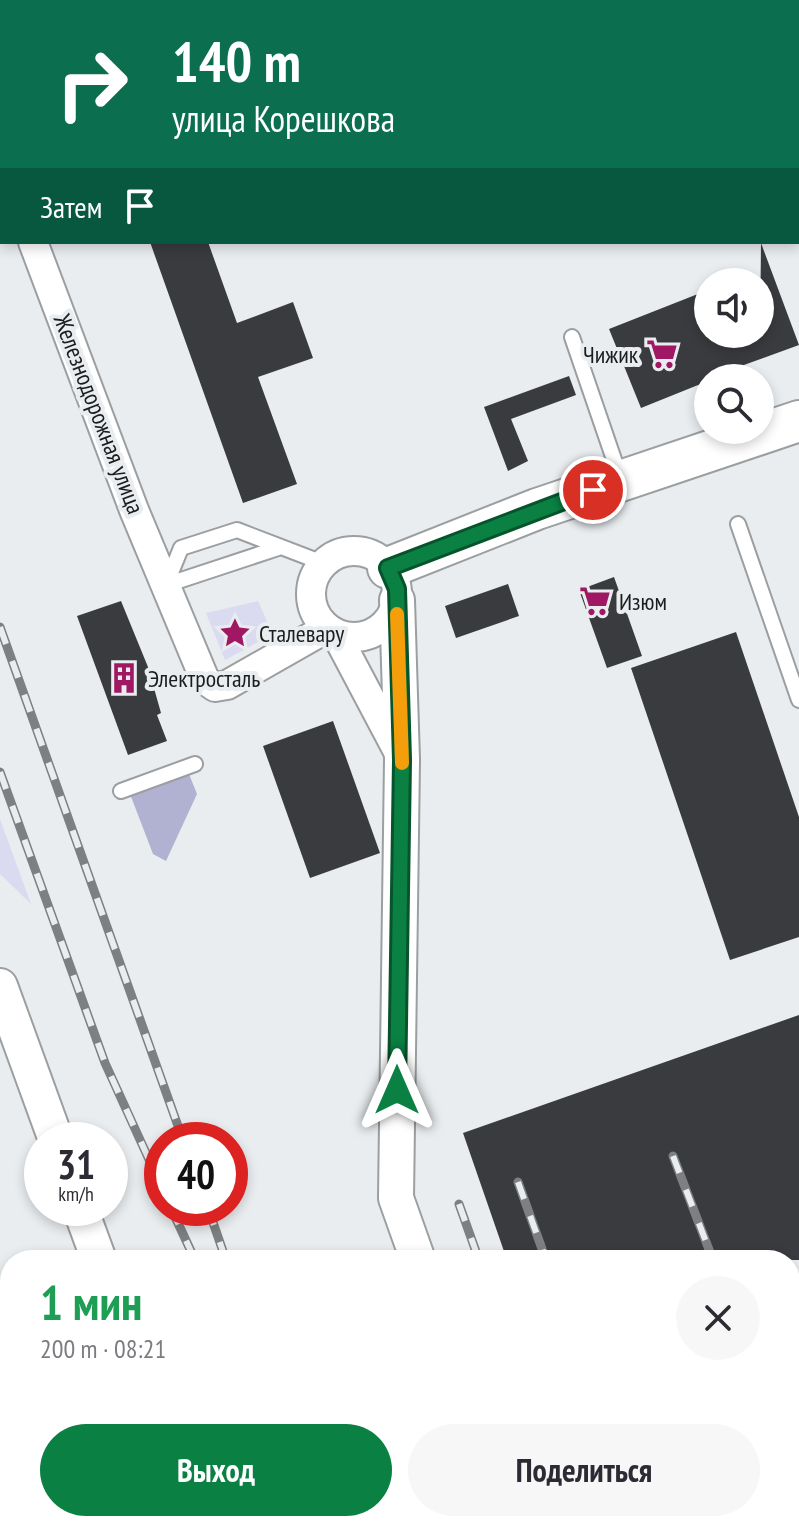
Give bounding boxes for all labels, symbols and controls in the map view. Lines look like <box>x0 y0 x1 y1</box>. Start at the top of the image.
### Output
text: 140 m <box>172 25 301 97</box>
icon: right <box>40 32 144 136</box>
text: улица Корешкова <box>172 95 395 142</box>
icon: arrive <box>118 184 162 228</box>
text: Затем <box>40 187 102 226</box>
map controls <box>694 268 774 444</box>
button: sound <box>694 268 774 348</box>
street label: Железнодорожная улица <box>46 309 151 518</box>
supermarket icon: Чижик <box>645 337 679 371</box>
place label: Чижик <box>583 339 639 370</box>
button: search <box>694 364 774 444</box>
pin <box>559 456 627 524</box>
icon: arrive <box>571 468 615 512</box>
supermarket icon: Изюм <box>578 584 612 618</box>
place label: Изюм <box>619 586 667 617</box>
place icon: Сталевару <box>218 616 252 650</box>
place label: Сталевару <box>259 618 344 649</box>
building icon: Электросталь <box>107 661 141 695</box>
place label: Электросталь <box>148 663 260 694</box>
position arrow <box>355 1048 439 1132</box>
speed limit sign: 40 <box>144 1122 248 1226</box>
text: 31 <box>57 1138 95 1190</box>
text: km/h <box>58 1181 94 1207</box>
text: 1 мин <box>40 1271 142 1333</box>
button: close <box>676 1276 760 1360</box>
text: 200 m · 08:21 <box>40 1332 166 1365</box>
button: Выход <box>40 1424 392 1516</box>
button: Поделиться <box>408 1424 760 1516</box>

